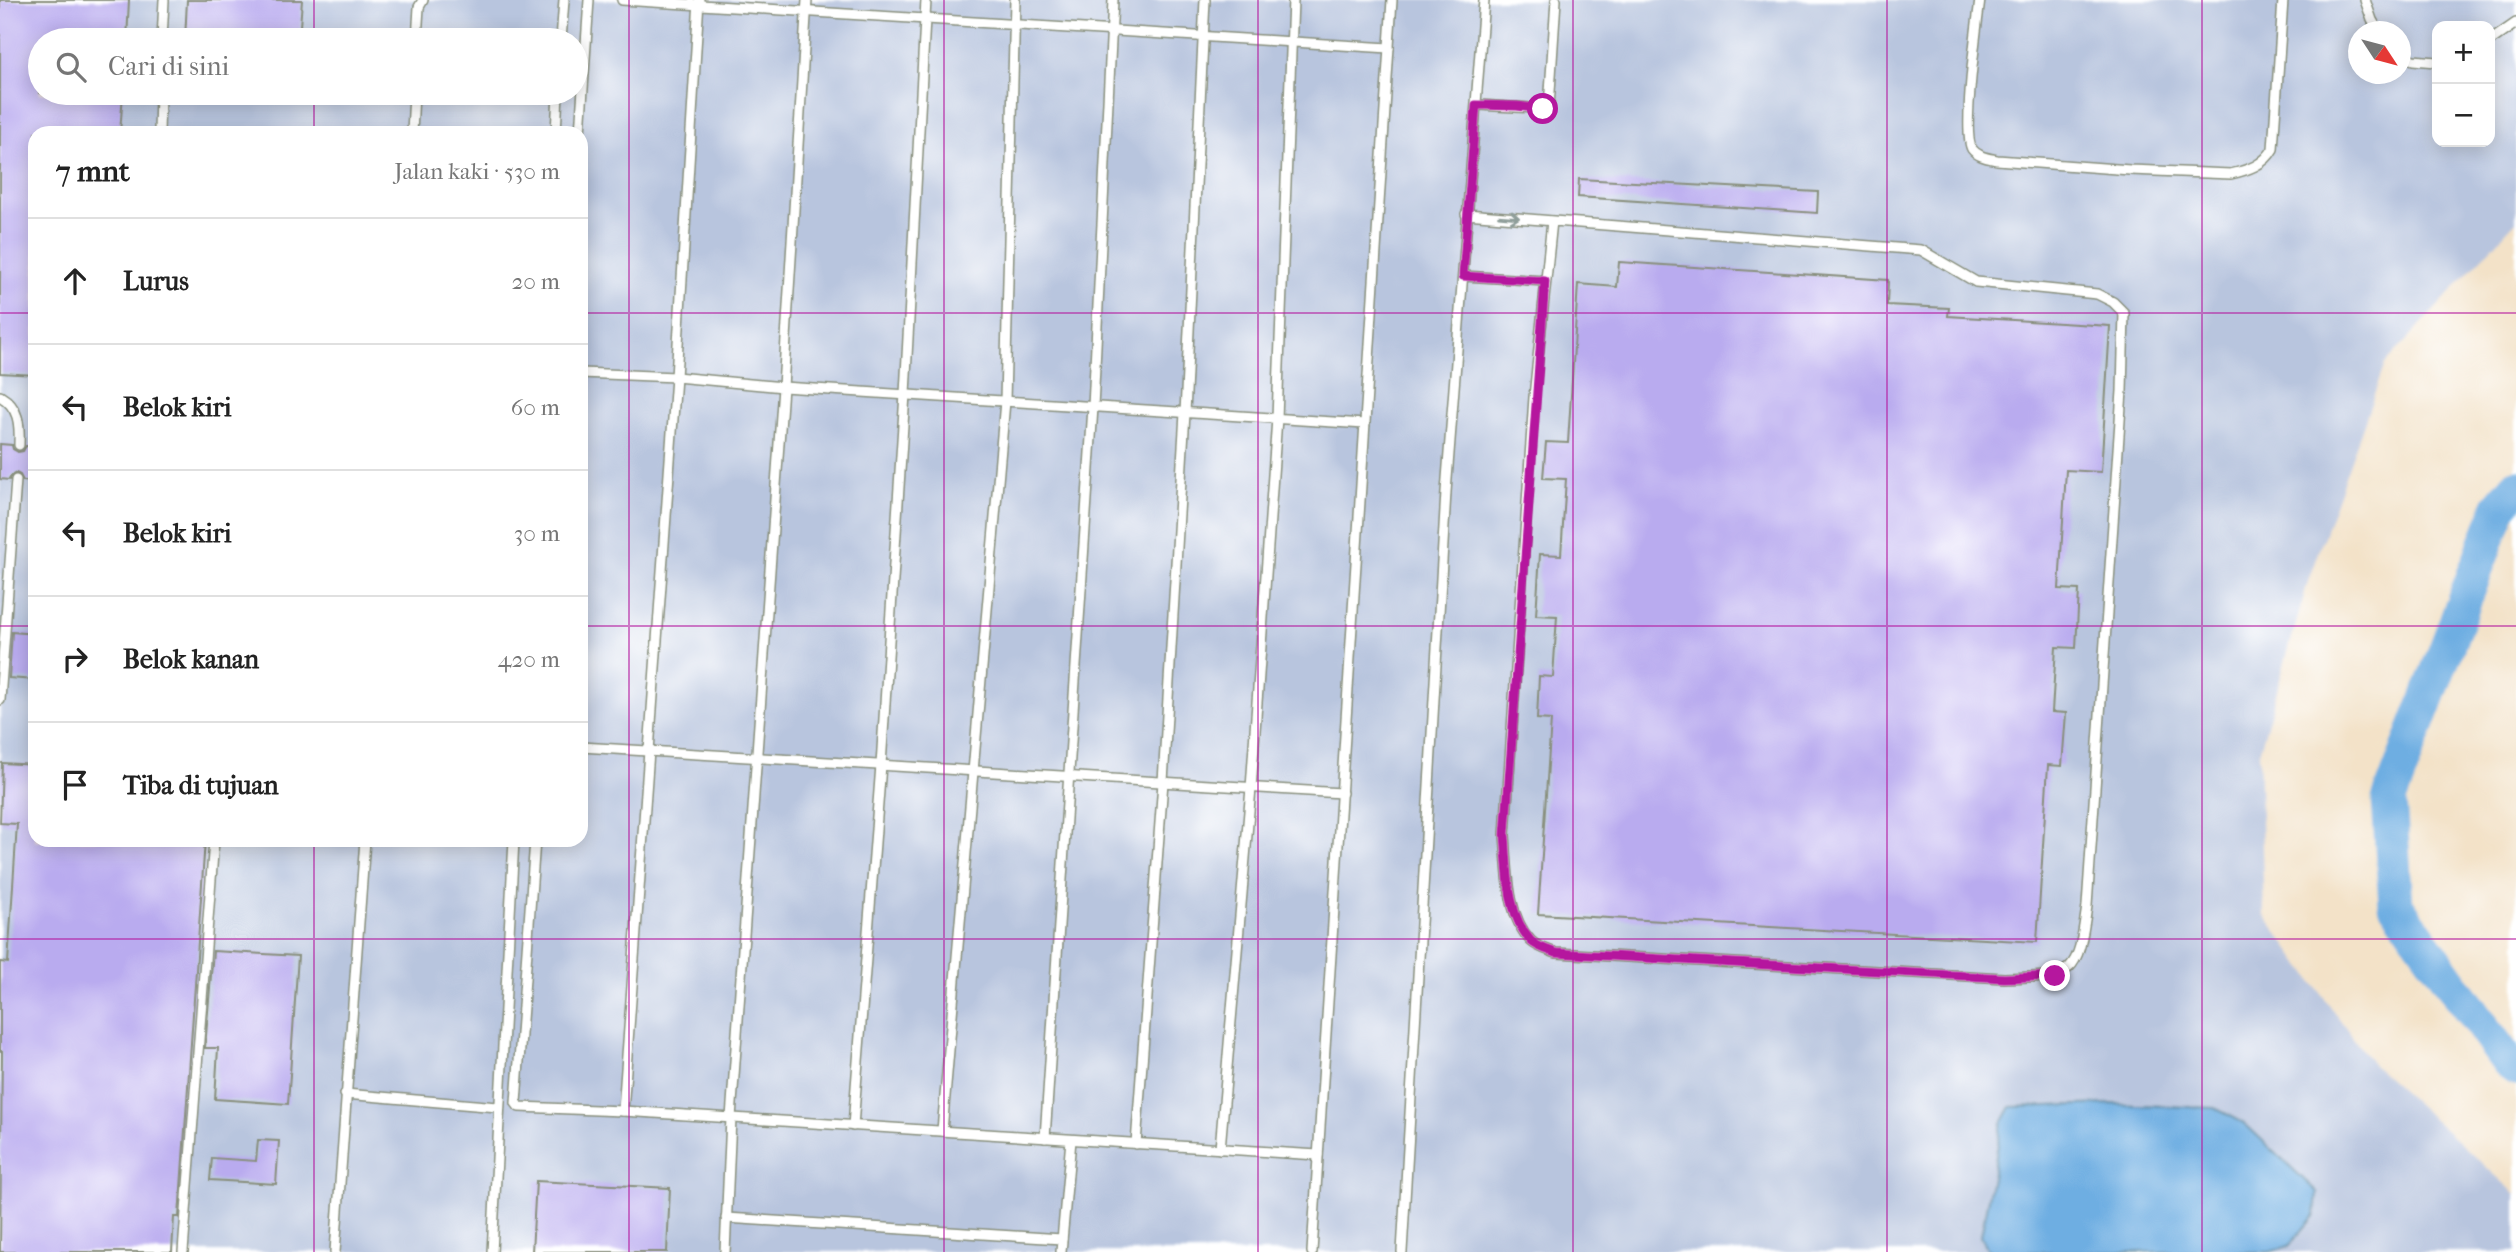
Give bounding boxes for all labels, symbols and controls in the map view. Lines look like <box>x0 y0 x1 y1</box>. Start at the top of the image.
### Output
north arrow <box>2348 21 2411 84</box>
map controls <box>2432 21 2495 147</box>
button: + <box>2432 21 2495 84</box>
search box <box>28 28 588 105</box>
icon: search <box>52 48 90 86</box>
text: Cari di sini <box>108 51 229 82</box>
button: − <box>2432 84 2495 147</box>
route start <box>1527 93 1558 124</box>
text: 7 mnt <box>56 154 130 189</box>
text: Jalan kaki · 530 m <box>394 158 560 185</box>
one-way arrow <box>1497 211 1520 224</box>
icon: ahead <box>56 262 94 300</box>
text: Lurus <box>123 266 189 297</box>
text: 20 m <box>511 268 560 295</box>
icon: left <box>56 388 94 426</box>
text: Belok kiri <box>123 392 231 423</box>
text: 60 m <box>511 394 560 421</box>
icon: left <box>56 514 94 552</box>
text: Belok kiri <box>123 518 231 549</box>
text: 30 m <box>514 520 560 547</box>
icon: right <box>56 640 94 678</box>
text: Belok kanan <box>123 644 259 675</box>
text: 420 m <box>498 646 560 673</box>
icon: arrive <box>56 766 94 804</box>
text: Tiba di tujuan <box>123 770 279 801</box>
route end <box>2039 960 2070 991</box>

